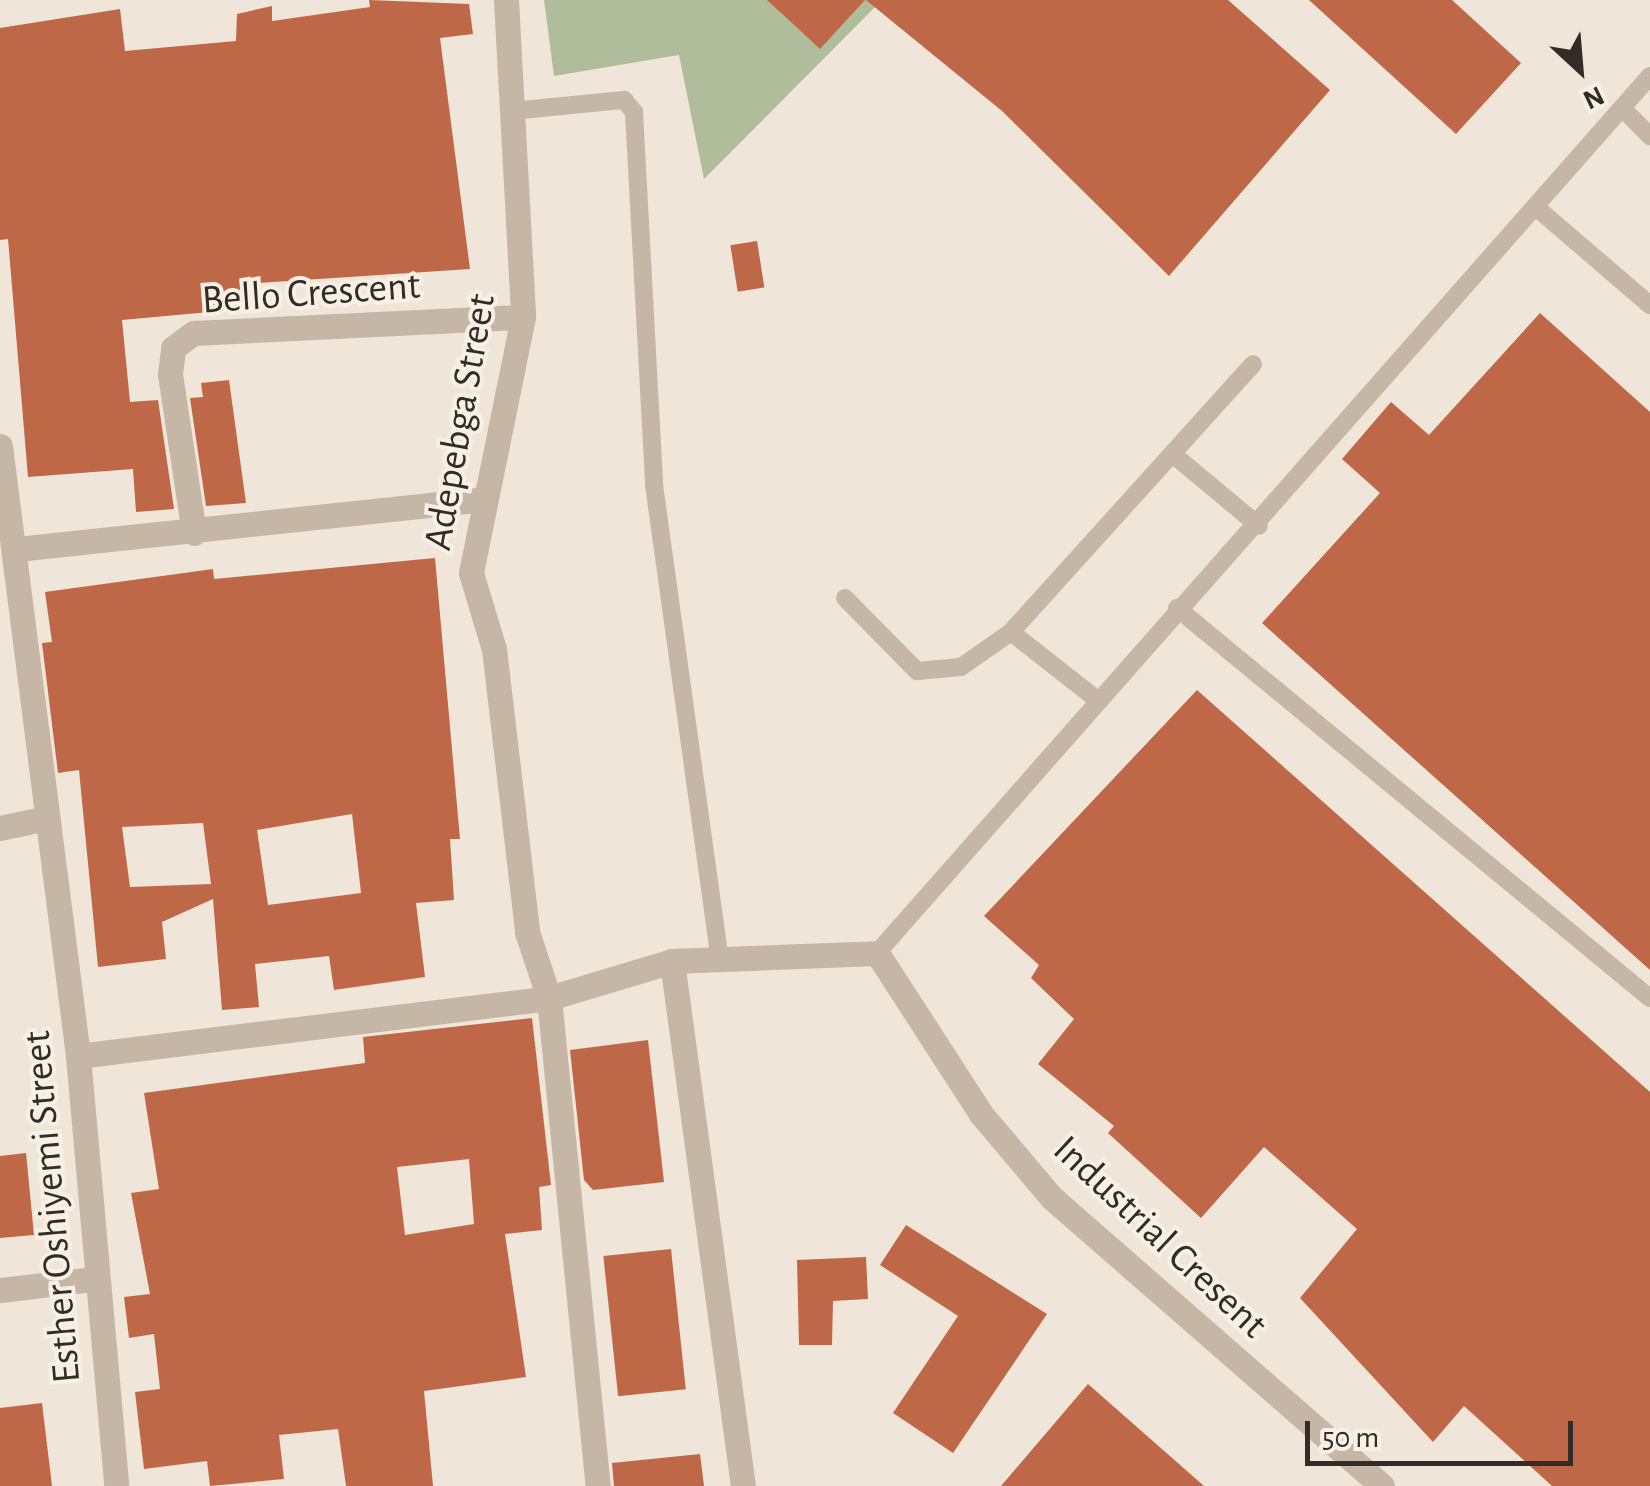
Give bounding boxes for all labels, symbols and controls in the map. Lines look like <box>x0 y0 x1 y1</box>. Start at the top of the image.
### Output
north arrow <box>1530 20 1630 120</box>
text: N <box>1578 80 1608 114</box>
street label: Bello Crescent <box>200 261 422 325</box>
street label: Adepebga Street <box>414 290 506 554</box>
street label: Esther Oshiyemi Street <box>13 1029 91 1385</box>
street label: Industrial Cresent <box>1043 1126 1277 1348</box>
scale bar <box>1310 1401 1578 1463</box>
text: 50 m <box>1322 1423 1379 1453</box>

